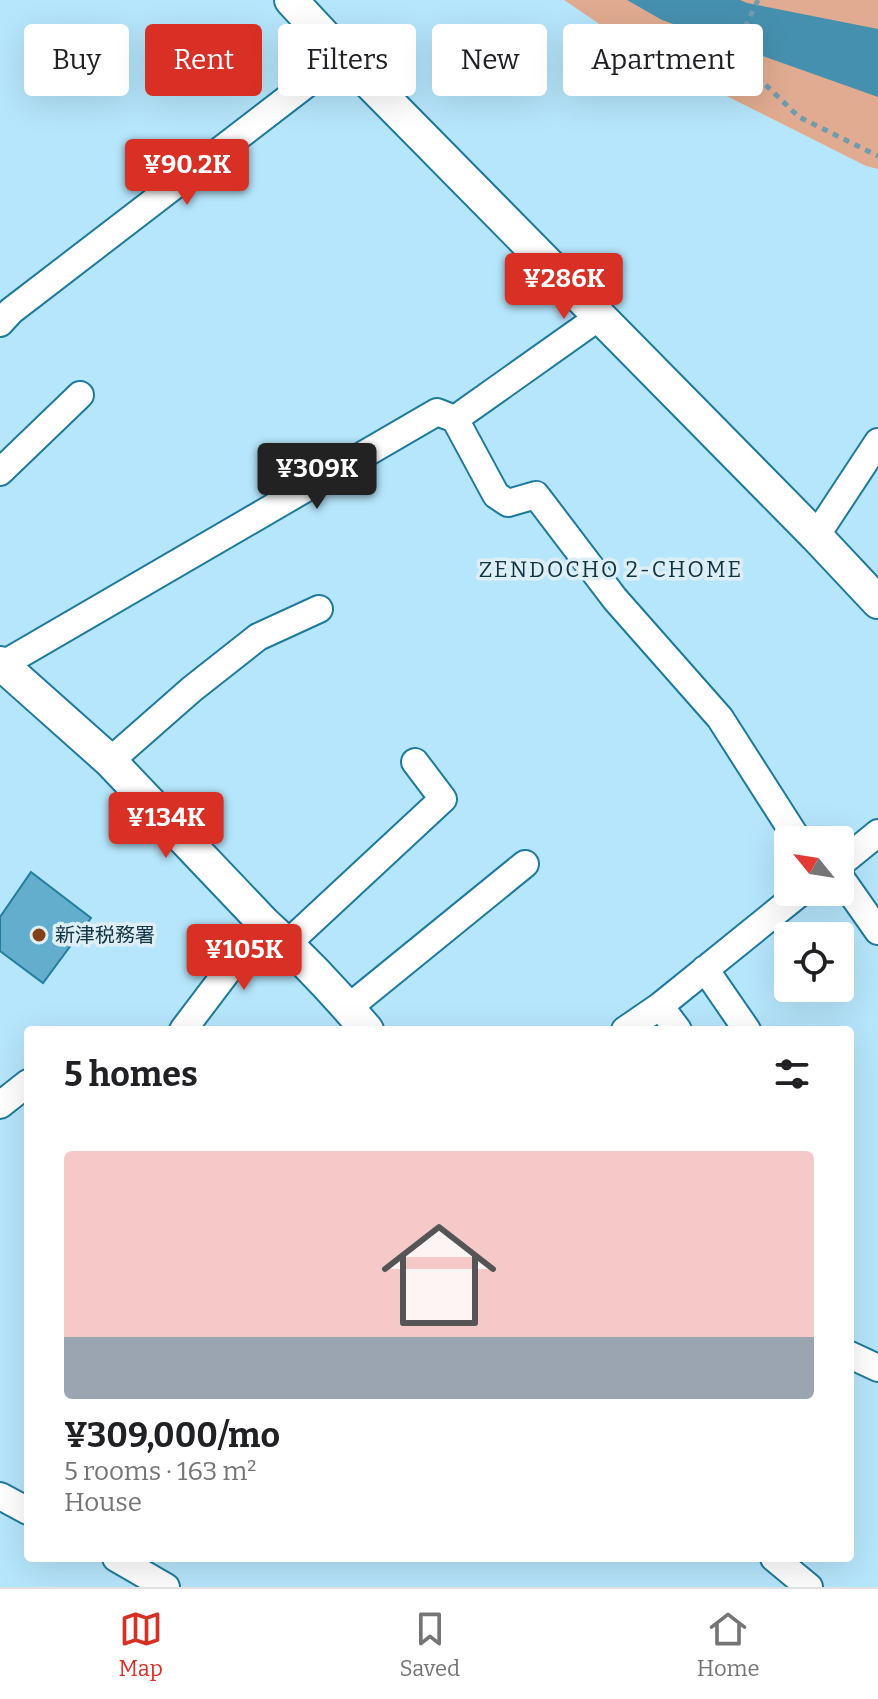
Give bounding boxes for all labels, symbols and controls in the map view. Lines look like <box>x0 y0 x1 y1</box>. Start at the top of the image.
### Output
chip: Buy <box>24 24 129 96</box>
chip: Rent <box>145 24 262 96</box>
chip: Filters <box>278 24 416 96</box>
chip: New <box>432 24 547 96</box>
chip: Apartment <box>563 24 763 96</box>
pin: ¥90.2K <box>122 139 252 207</box>
text: ¥90.2K <box>143 149 231 180</box>
pin: ¥286K <box>508 253 620 321</box>
text: ¥286K <box>523 263 605 294</box>
pin: ¥309K <box>261 443 373 511</box>
text: ¥309K <box>276 453 358 484</box>
district label: ZENDOCHO 2-CHOME <box>479 556 743 583</box>
pin: ¥134K <box>110 792 222 860</box>
text: ¥134K <box>127 802 205 833</box>
north arrow <box>774 826 854 906</box>
map controls <box>774 826 854 1002</box>
button: locate <box>774 922 854 1002</box>
place label: 新津税務署 <box>55 923 155 947</box>
pin: ¥105K <box>188 924 300 992</box>
marker: 新津税務署 <box>30 926 48 944</box>
text: ¥105K <box>205 934 283 965</box>
icon: filters <box>770 1052 814 1096</box>
text: 5 homes <box>64 1054 198 1095</box>
icon: home <box>367 1203 511 1347</box>
text: ¥309,000/mo <box>64 1415 280 1456</box>
text: 5 rooms · 163 m² <box>64 1456 257 1487</box>
text: House <box>64 1487 142 1518</box>
tab: Map <box>118 1607 163 1682</box>
tab: Saved <box>400 1607 460 1682</box>
tab: Home <box>697 1607 760 1682</box>

